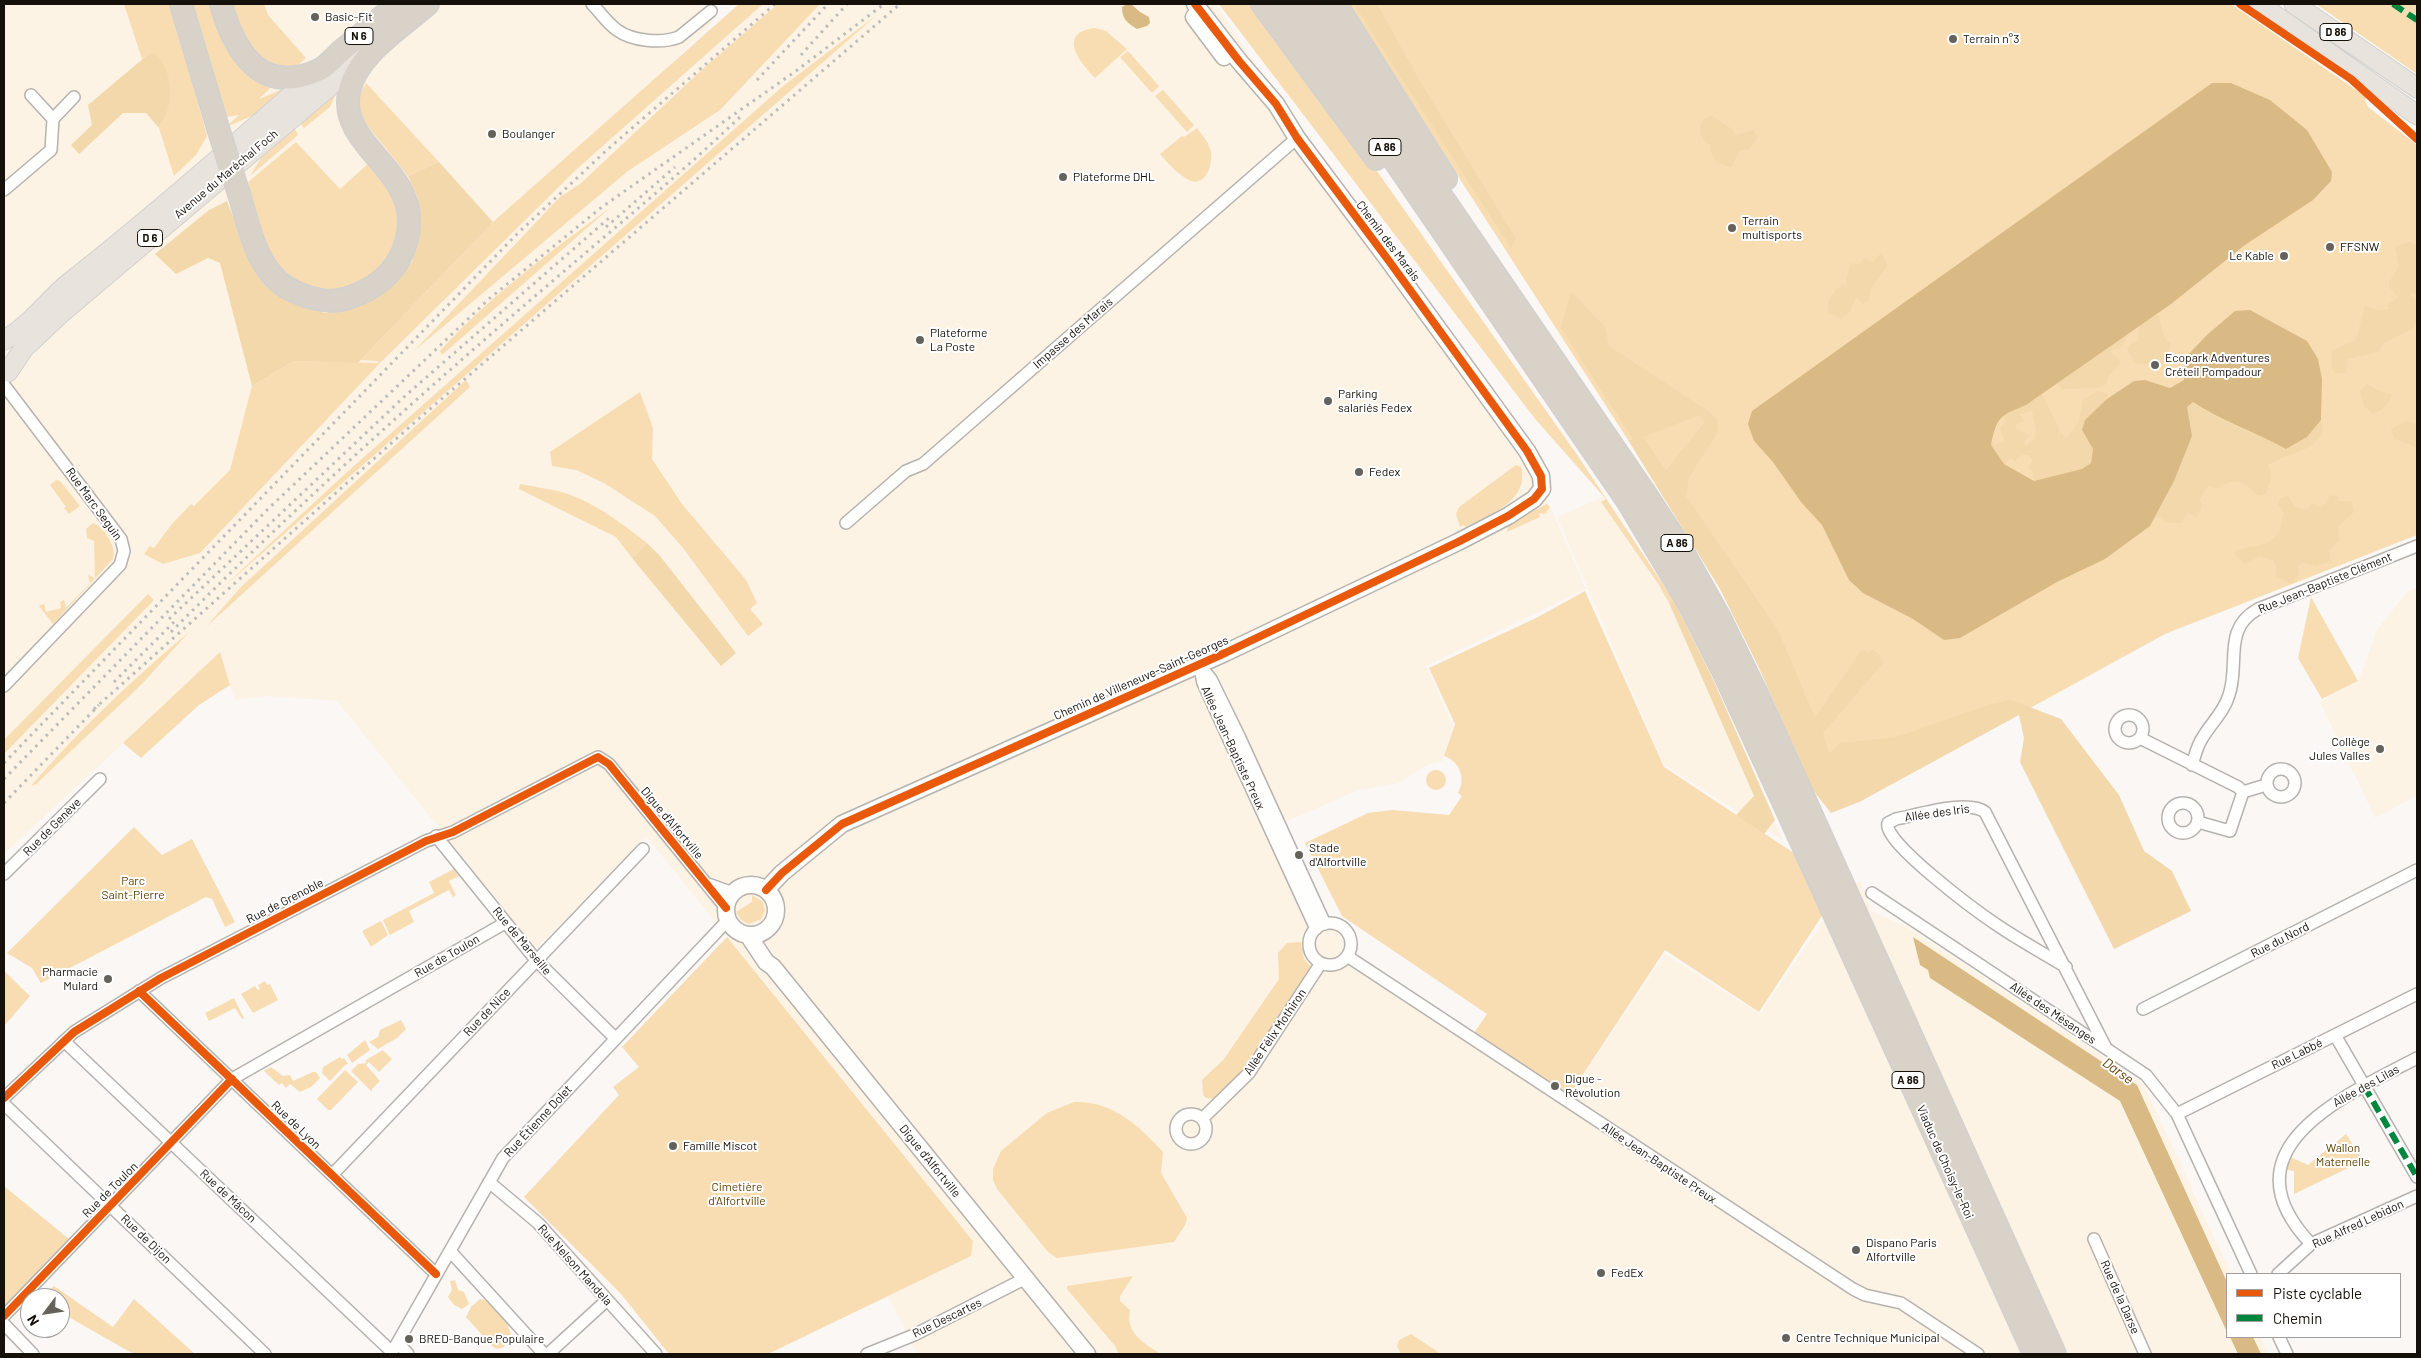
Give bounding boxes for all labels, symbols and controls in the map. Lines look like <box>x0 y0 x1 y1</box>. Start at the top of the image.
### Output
place label: Basic-Fit <box>325 10 373 24</box>
marker: Basic-Fit <box>309 11 321 23</box>
road number: D 86 <box>2320 24 2352 41</box>
road number: N 6 <box>345 28 373 44</box>
place label: Terrain n°3 <box>1963 32 2019 46</box>
marker: Terrain n°3 <box>1947 33 1959 45</box>
street label: Avenue du Maréchal Foch <box>171 126 281 222</box>
place label: Boulanger <box>502 127 555 141</box>
marker: Boulanger <box>486 128 498 140</box>
road number: A 86 <box>1369 138 1401 156</box>
place label: Plateforme DHL <box>1073 170 1155 184</box>
marker: Plateforme DHL <box>1057 171 1069 183</box>
street label: Chemin des Marais <box>1353 198 1423 284</box>
place label: Terrain multisports <box>1742 214 1802 242</box>
marker: Terrain multisports <box>1726 222 1738 234</box>
road number: D 6 <box>138 230 162 247</box>
place label: FFSNW <box>2340 240 2379 254</box>
marker: FFSNW <box>2324 241 2336 253</box>
place label: Le Kable <box>2229 249 2274 263</box>
marker: Le Kable <box>2278 250 2290 262</box>
street label: Impasse des Marais <box>1030 294 1116 372</box>
place label: Plateforme La Poste <box>930 326 987 354</box>
marker: Plateforme La Poste <box>914 334 926 346</box>
place label: Ecopark Adventures Créteil Pompadour <box>2165 351 2270 379</box>
marker: Ecopark Adventures Créteil Pompadour <box>2149 359 2161 371</box>
place label: Parking salariés Fedex <box>1338 387 1412 415</box>
marker: Parking salariés Fedex <box>1322 395 1334 407</box>
street label: Rue Marc Seguin <box>63 465 125 543</box>
place label: Fedex <box>1369 465 1400 479</box>
marker: Fedex <box>1353 466 1365 478</box>
road number: A 86 <box>1661 534 1693 552</box>
street label: Rue Jean-Baptiste Clément <box>2256 550 2394 616</box>
street label: Chemin de Villeneuve-Saint-Georges <box>1051 633 1231 723</box>
street label: Allée Jean-Baptiste Preux <box>1198 684 1268 812</box>
place label: Collège Jules Valles <box>2309 735 2370 763</box>
marker: Collège Jules Valles <box>2374 743 2386 755</box>
street label: Digue d'Alfortville <box>638 784 706 862</box>
street label: Rue de Genève <box>20 795 84 859</box>
street label: Allée des Iris <box>1904 801 1970 825</box>
place label: Stade d'Alfortville <box>1309 841 1366 869</box>
marker: Stade d'Alfortville <box>1293 849 1305 861</box>
park label: Parc Saint-Pierre <box>101 874 165 902</box>
street label: Rue de Grenoble <box>244 875 326 927</box>
street label: Rue de Marseille <box>489 904 555 978</box>
street label: Rue du Nord <box>2248 919 2312 961</box>
street label: Rue de Toulon <box>412 932 482 980</box>
place label: Pharmacie Mulard <box>42 965 98 993</box>
marker: Pharmacie Mulard <box>102 973 114 985</box>
street label: Allée des Mésanges <box>2007 979 2099 1047</box>
street label: Rue de Nice <box>460 985 514 1039</box>
street label: Allée Félix Mothiron <box>1241 986 1309 1078</box>
street label: Rue Labbé <box>2269 1035 2325 1073</box>
water label: Darse <box>2099 1054 2137 1088</box>
street label: Allée des Lilas <box>2330 1062 2402 1110</box>
place label: Digue - Révolution <box>1565 1072 1620 1100</box>
road number: A 86 <box>1892 1072 1924 1088</box>
marker: Digue - Révolution <box>1549 1080 1561 1092</box>
street label: Rue Étienne Dolet <box>501 1082 575 1160</box>
street label: Rue de Lyon <box>268 1098 324 1152</box>
street label: Viaduc de Choisy-le-Roi <box>1913 1103 1977 1221</box>
street label: Allée Jean-Baptiste Preux <box>1599 1119 1719 1207</box>
street label: Digue d'Alfortville <box>896 1122 964 1200</box>
place label: Famille Miscot <box>683 1139 757 1153</box>
marker: Famille Miscot <box>667 1140 679 1152</box>
park label: Wallon Maternelle <box>2316 1141 2370 1169</box>
street label: Rue de Toulon <box>79 1159 141 1221</box>
street label: Rue de Mâcon <box>197 1166 259 1226</box>
park label: Cimetière d'Alfortville <box>708 1180 766 1208</box>
street label: Rue Alfred Lebidon <box>2310 1197 2406 1251</box>
street label: Rue de Dijon <box>118 1211 174 1267</box>
street label: Rue Nelson Mandela <box>535 1222 615 1308</box>
place label: Dispano Paris Alfortville <box>1866 1236 1937 1264</box>
marker: Dispano Paris Alfortville <box>1850 1244 1862 1256</box>
street label: Rue de la Darse <box>2097 1258 2143 1336</box>
place label: FedEx <box>1611 1266 1643 1280</box>
marker: FedEx <box>1595 1267 1607 1279</box>
legend <box>2226 1273 2401 1338</box>
text: Piste cyclable <box>2273 1284 2362 1302</box>
north arrow <box>20 1288 70 1338</box>
street label: Rue Descartes <box>910 1295 984 1341</box>
text: Chemin <box>2273 1309 2322 1327</box>
text: N <box>23 1312 42 1329</box>
place label: Centre Technique Municipal <box>1796 1331 1939 1345</box>
place label: BRED-Banque Populaire <box>419 1332 544 1346</box>
marker: Centre Technique Municipal <box>1780 1332 1792 1344</box>
marker: BRED-Banque Populaire <box>403 1333 415 1345</box>

